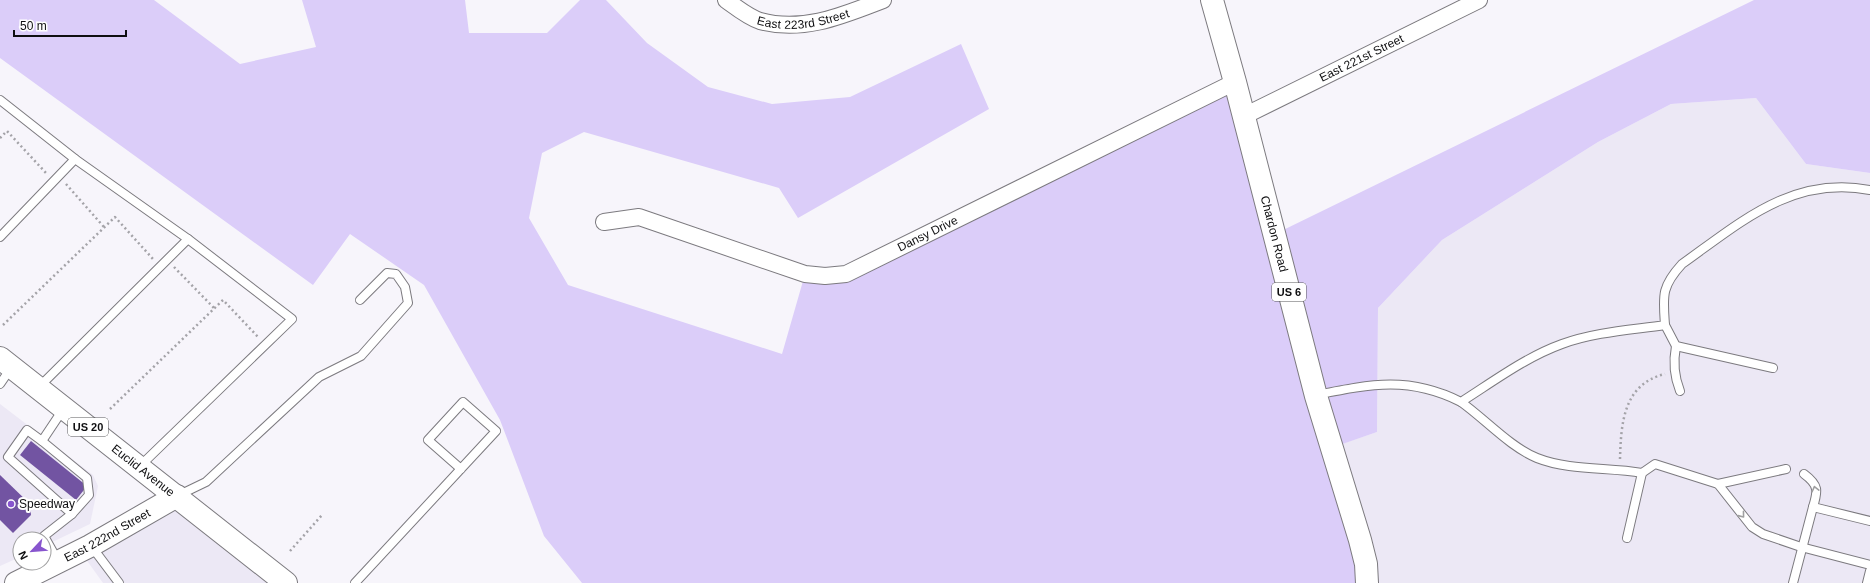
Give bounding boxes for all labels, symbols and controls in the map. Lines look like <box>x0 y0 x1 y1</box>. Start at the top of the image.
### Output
street label: East 223rd Street <box>755 6 852 32</box>
scale bar <box>14 12 126 38</box>
text: 50 m <box>20 19 47 33</box>
street label: East 221st Street <box>1317 31 1407 85</box>
street label: Chardon Road <box>1258 194 1291 273</box>
street label: Dansy Drive <box>895 213 960 255</box>
road number: US 6 <box>1272 283 1306 301</box>
road number: US 20 <box>68 418 108 436</box>
street label: Euclid Avenue <box>109 442 177 500</box>
one-way arrow <box>1811 485 1820 492</box>
place label: Speedway <box>19 497 75 511</box>
marker: Speedway <box>6 499 16 509</box>
street label: East 222nd Street <box>62 506 153 565</box>
one-way arrow <box>1738 510 1745 517</box>
north arrow <box>12 531 52 571</box>
text: N <box>16 549 30 562</box>

